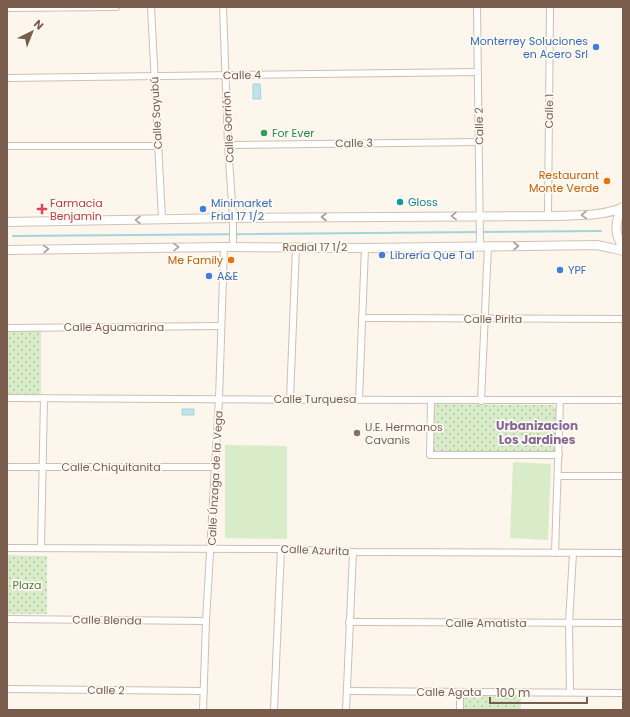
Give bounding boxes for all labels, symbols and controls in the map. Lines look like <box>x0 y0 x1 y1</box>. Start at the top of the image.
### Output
north arrow <box>12 12 52 52</box>
text: N <box>30 16 47 33</box>
place label: Monterrey Soluciones en Acero Srl <box>470 33 588 62</box>
marker: Monterrey Soluciones en Acero Srl <box>591 42 601 52</box>
street label: Calle 4 <box>223 67 261 83</box>
street label: Calle Sayubú <box>146 76 166 150</box>
street label: Calle Gorrión <box>218 91 238 163</box>
street label: Calle 1 <box>541 94 557 128</box>
street label: Calle 2 <box>471 107 487 145</box>
place label: For Ever <box>272 125 314 141</box>
marker: For Ever <box>259 128 269 138</box>
street label: Calle 3 <box>335 135 373 151</box>
place label: Restaurant Monte Verde <box>529 167 599 196</box>
marker: Restaurant Monte Verde <box>602 176 612 186</box>
place label: Gloss <box>408 194 438 210</box>
place label: Farmacia Benjamin <box>50 195 103 224</box>
place label: Minimarket Frial 17 1/2 <box>211 195 272 224</box>
marker: Gloss <box>395 197 405 207</box>
marker: Farmacia Benjamin <box>37 204 47 214</box>
marker: Minimarket Frial 17 1/2 <box>198 204 208 214</box>
one-way arrow <box>581 211 587 219</box>
one-way arrow <box>451 212 457 220</box>
one-way arrow <box>321 213 327 221</box>
one-way arrow <box>135 215 141 224</box>
street label: Radial 17 1/2 <box>283 239 347 255</box>
one-way arrow <box>513 242 519 250</box>
one-way arrow <box>173 243 179 252</box>
one-way arrow <box>43 245 49 253</box>
place label: Librería Que Tal <box>390 247 475 263</box>
marker: Librería Que Tal <box>377 250 387 260</box>
place label: Me Family <box>168 252 224 268</box>
marker: Me Family <box>226 255 236 265</box>
place label: YPF <box>568 262 587 278</box>
marker: YPF <box>555 265 565 275</box>
place label: A&E <box>217 268 238 284</box>
marker: A&E <box>204 271 214 281</box>
street label: Calle Pirita <box>464 311 522 327</box>
street label: Calle Aguamarina <box>64 319 164 335</box>
street label: Calle Turquesa <box>274 391 356 407</box>
street label: Calle Únzaga de la Vega <box>203 410 227 546</box>
district label: Urbanizacion Los Jardines <box>496 417 578 448</box>
place label: U.E. Hermanos Cavanis <box>365 419 443 448</box>
marker: U.E. Hermanos Cavanis <box>352 428 362 438</box>
street label: Calle Chiquitanita <box>61 459 161 475</box>
street label: Calle Azurita <box>280 541 350 559</box>
park label: Plaza <box>13 577 41 593</box>
street label: Calle Blenda <box>72 611 142 629</box>
street label: Calle Amatista <box>445 615 527 631</box>
scale bar <box>490 679 587 705</box>
street label: Calle 2 <box>87 682 125 698</box>
street label: Calle Agata <box>417 684 481 700</box>
text: 100 m <box>496 684 530 701</box>

